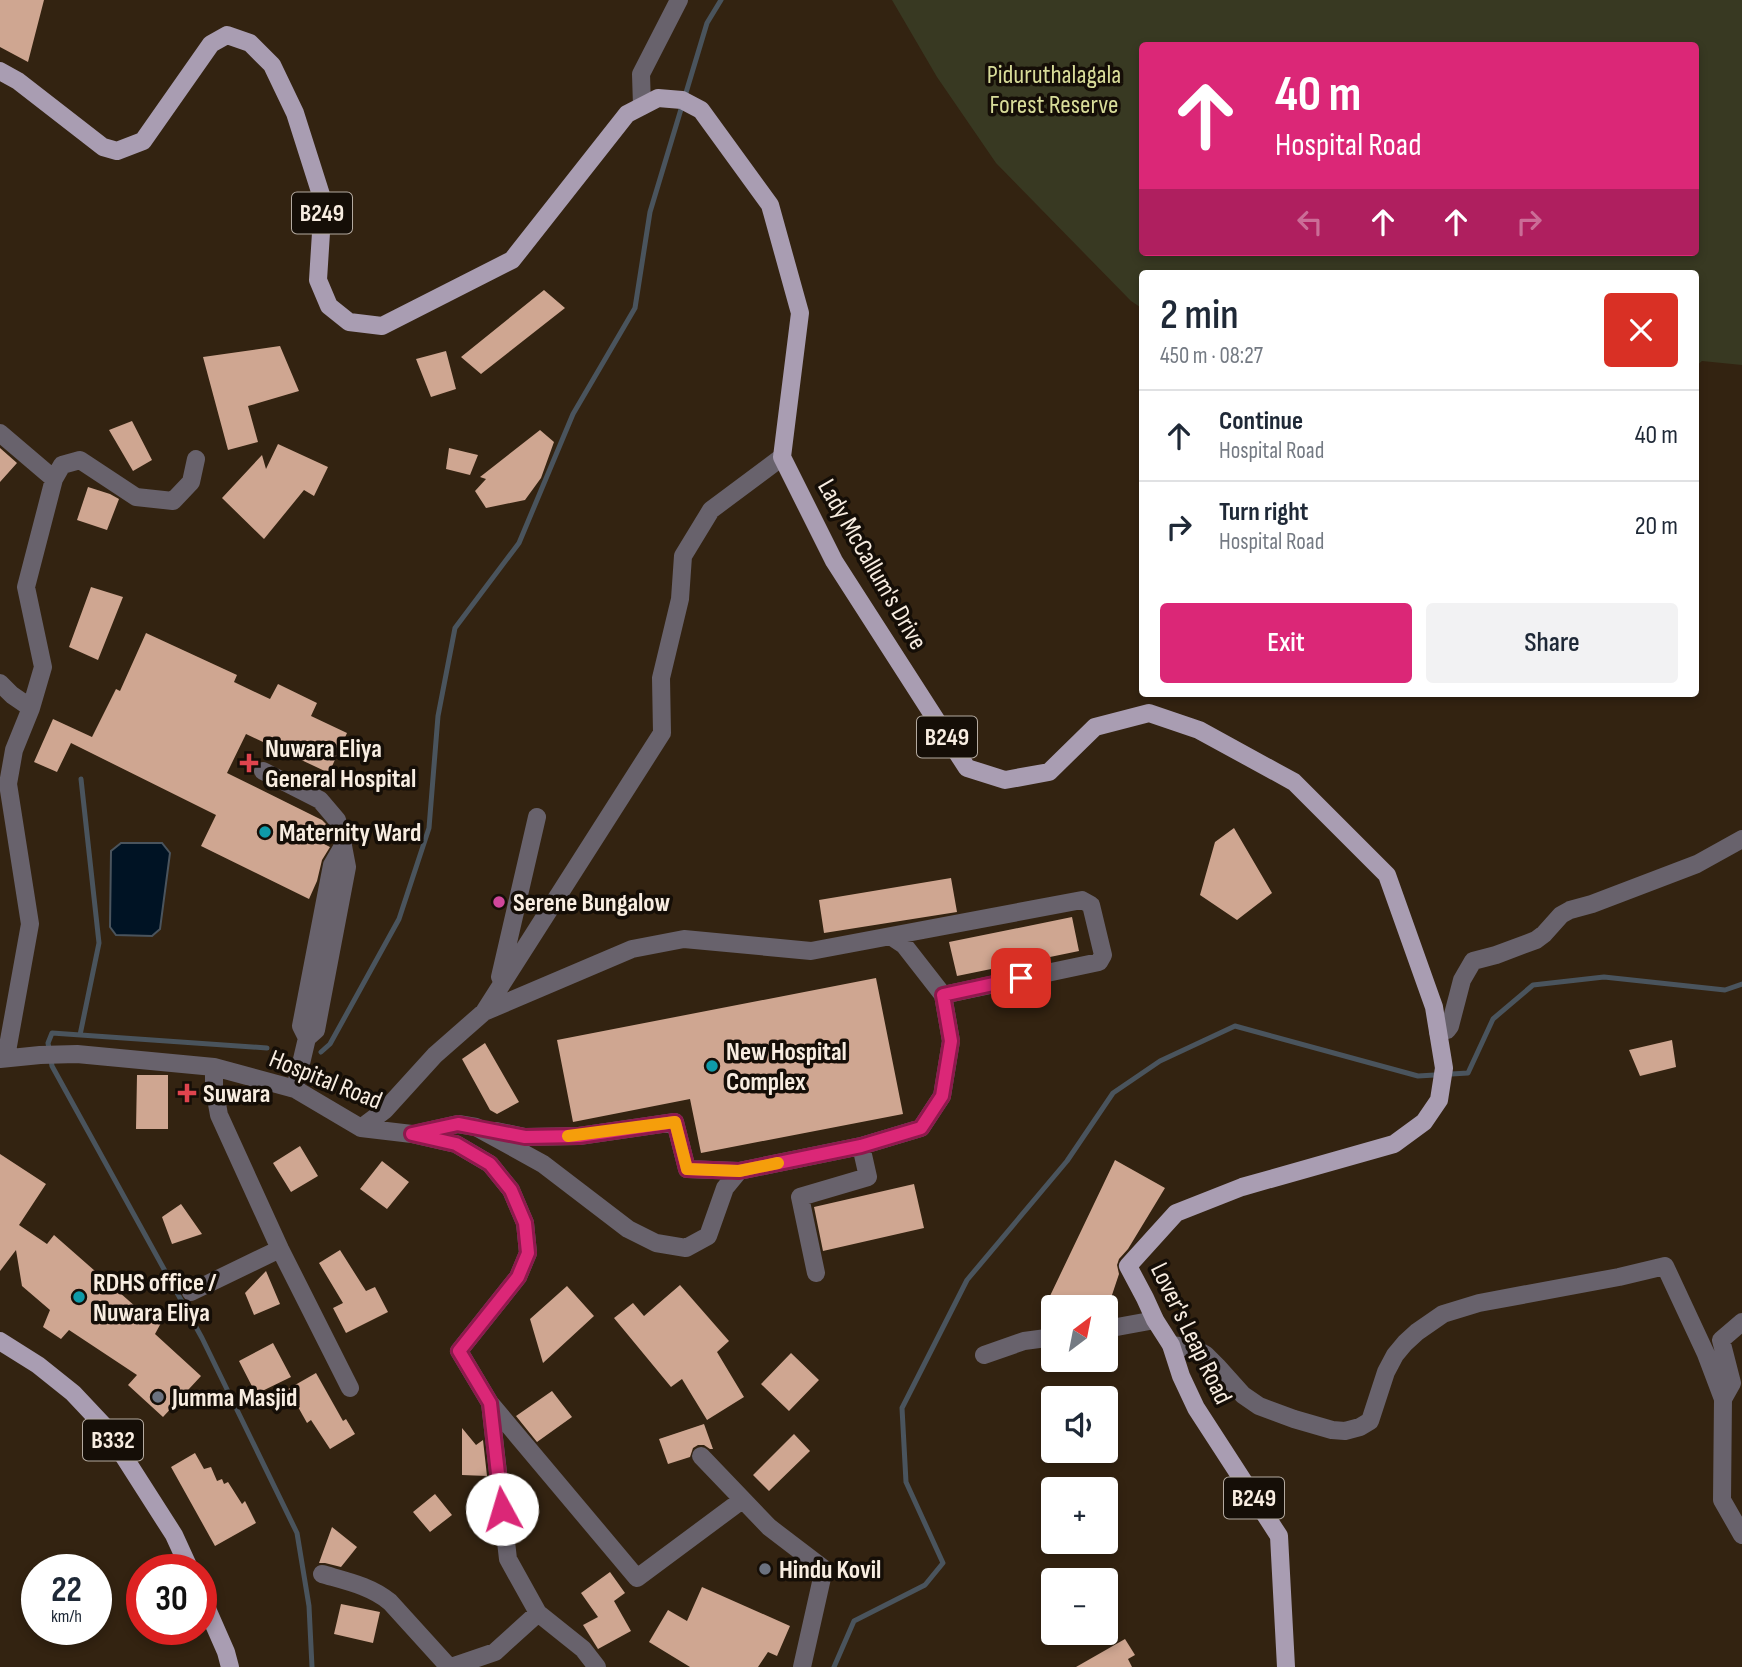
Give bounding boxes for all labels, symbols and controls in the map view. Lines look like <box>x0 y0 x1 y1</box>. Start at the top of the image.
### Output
park label: Piduruthalagala Forest Reserve <box>987 60 1121 121</box>
text: 40 m <box>1275 66 1361 125</box>
icon: ahead <box>1160 70 1251 161</box>
text: Hospital Road <box>1275 126 1422 165</box>
road number: B249 <box>292 192 352 233</box>
icon: left <box>1291 203 1329 241</box>
icon: ahead <box>1364 203 1402 241</box>
icon: ahead <box>1437 203 1475 241</box>
icon: right <box>1510 203 1548 241</box>
text: 2 min <box>1160 290 1239 341</box>
button: close <box>1604 293 1678 367</box>
text: 450 m · 08:27 <box>1160 342 1263 370</box>
text: Continue <box>1219 406 1303 437</box>
icon: ahead <box>1160 417 1198 455</box>
text: 40 m <box>1635 420 1678 451</box>
text: Hospital Road <box>1219 437 1324 465</box>
street label: Lady McCallum's Drive <box>810 474 933 656</box>
text: Turn right <box>1219 497 1308 528</box>
icon: right <box>1160 508 1198 546</box>
text: 20 m <box>1635 511 1678 542</box>
text: Hospital Road <box>1219 528 1324 556</box>
button: Exit <box>1160 603 1412 683</box>
button: Share <box>1426 603 1678 683</box>
road number: B249 <box>917 716 977 758</box>
place label: Nuwara Eliya General Hospital <box>265 734 416 795</box>
marker: Nuwara Eliya General Hospital <box>239 753 259 773</box>
place label: Maternity Ward <box>279 818 421 849</box>
marker: Maternity Ward <box>257 824 273 840</box>
place label: Serene Bungalow <box>513 888 671 919</box>
marker: Serene Bungalow <box>491 894 507 910</box>
pin <box>991 948 1051 1008</box>
icon: arrive <box>1002 959 1040 997</box>
place label: New Hospital Complex <box>726 1037 847 1098</box>
street label: Hospital Road <box>264 1044 386 1117</box>
marker: New Hospital Complex <box>704 1058 720 1074</box>
place label: Suwara <box>203 1079 270 1110</box>
marker: Suwara <box>177 1083 197 1103</box>
street label: Lover's Leap Road <box>1143 1258 1238 1409</box>
place label: RDHS office / Nuwara Eliya <box>93 1268 217 1329</box>
marker: RDHS office / Nuwara Eliya <box>71 1289 87 1305</box>
north arrow <box>1041 1295 1118 1372</box>
map controls <box>1041 1295 1118 1645</box>
place label: Jumma Masjid <box>171 1383 297 1414</box>
button: sound <box>1041 1386 1118 1463</box>
marker: Jumma Masjid <box>150 1389 166 1405</box>
road number: B332 <box>83 1420 143 1460</box>
position arrow <box>465 1472 539 1546</box>
button: + <box>1041 1477 1118 1554</box>
road number: B249 <box>1224 1478 1284 1518</box>
speed limit sign: 30 <box>126 1554 217 1645</box>
place label: Hindu Kovil <box>779 1555 881 1586</box>
marker: Hindu Kovil <box>757 1561 773 1577</box>
button: − <box>1041 1568 1118 1645</box>
text: 22 <box>51 1569 82 1612</box>
text: km/h <box>51 1606 82 1627</box>

